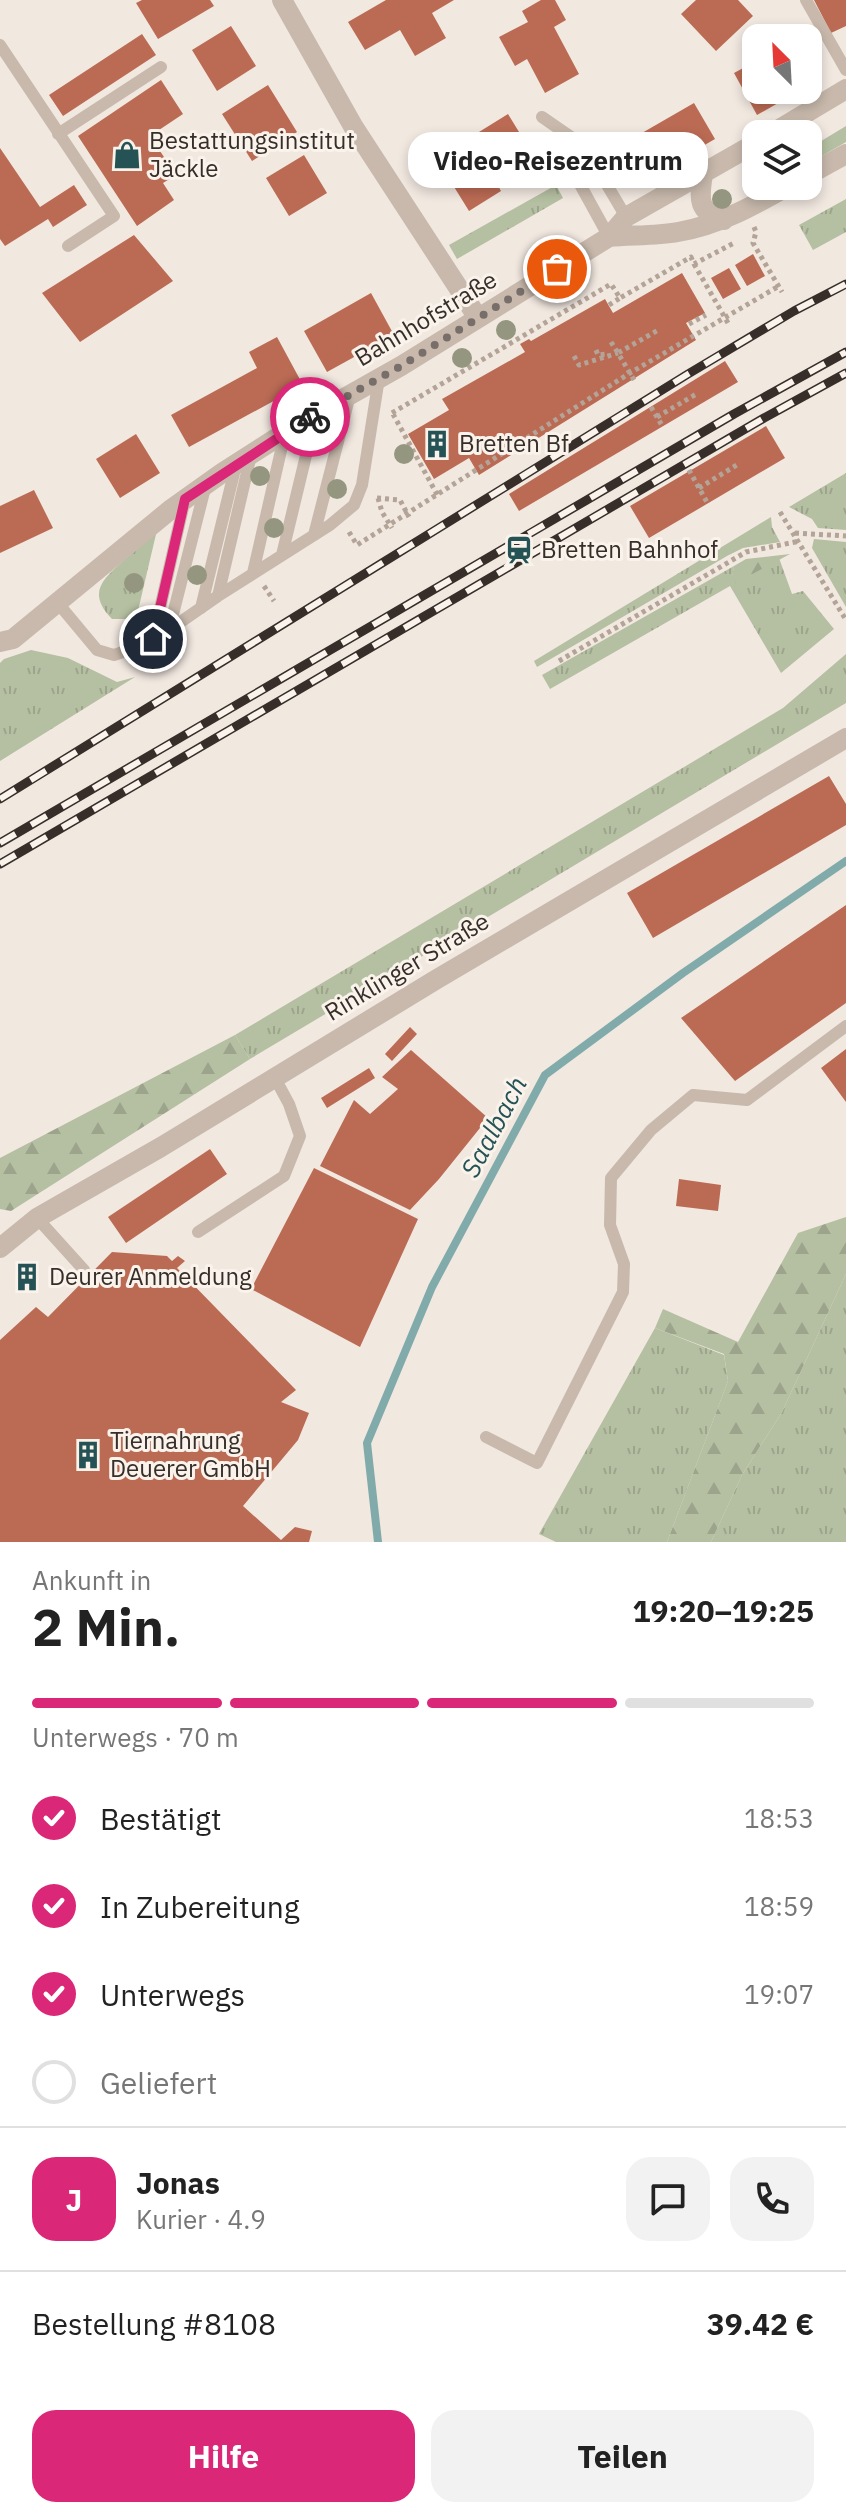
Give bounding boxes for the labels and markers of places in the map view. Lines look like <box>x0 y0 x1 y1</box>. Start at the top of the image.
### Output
place label: Bestattungsinstitut Jäckle <box>149 124 355 184</box>
callout: Video-Reisezentrum <box>407 133 707 189</box>
shop icon: Bestattungsinstitut Jäckle <box>112 140 142 170</box>
pin <box>523 235 591 303</box>
place label: Bretten Bf <box>459 427 569 459</box>
building icon: Bretten Bf <box>422 429 452 459</box>
place label: Bretten Bahnhof <box>541 533 718 565</box>
station icon: Bretten Bahnhof <box>504 535 534 565</box>
pin <box>119 605 187 673</box>
place label: Deurer Anmeldung <box>49 1260 252 1292</box>
building icon: Deurer Anmeldung <box>12 1262 42 1292</box>
place label: Tiernahrung Deuerer GmbH <box>110 1424 271 1484</box>
building icon: Tiernahrung Deuerer GmbH <box>73 1440 103 1470</box>

